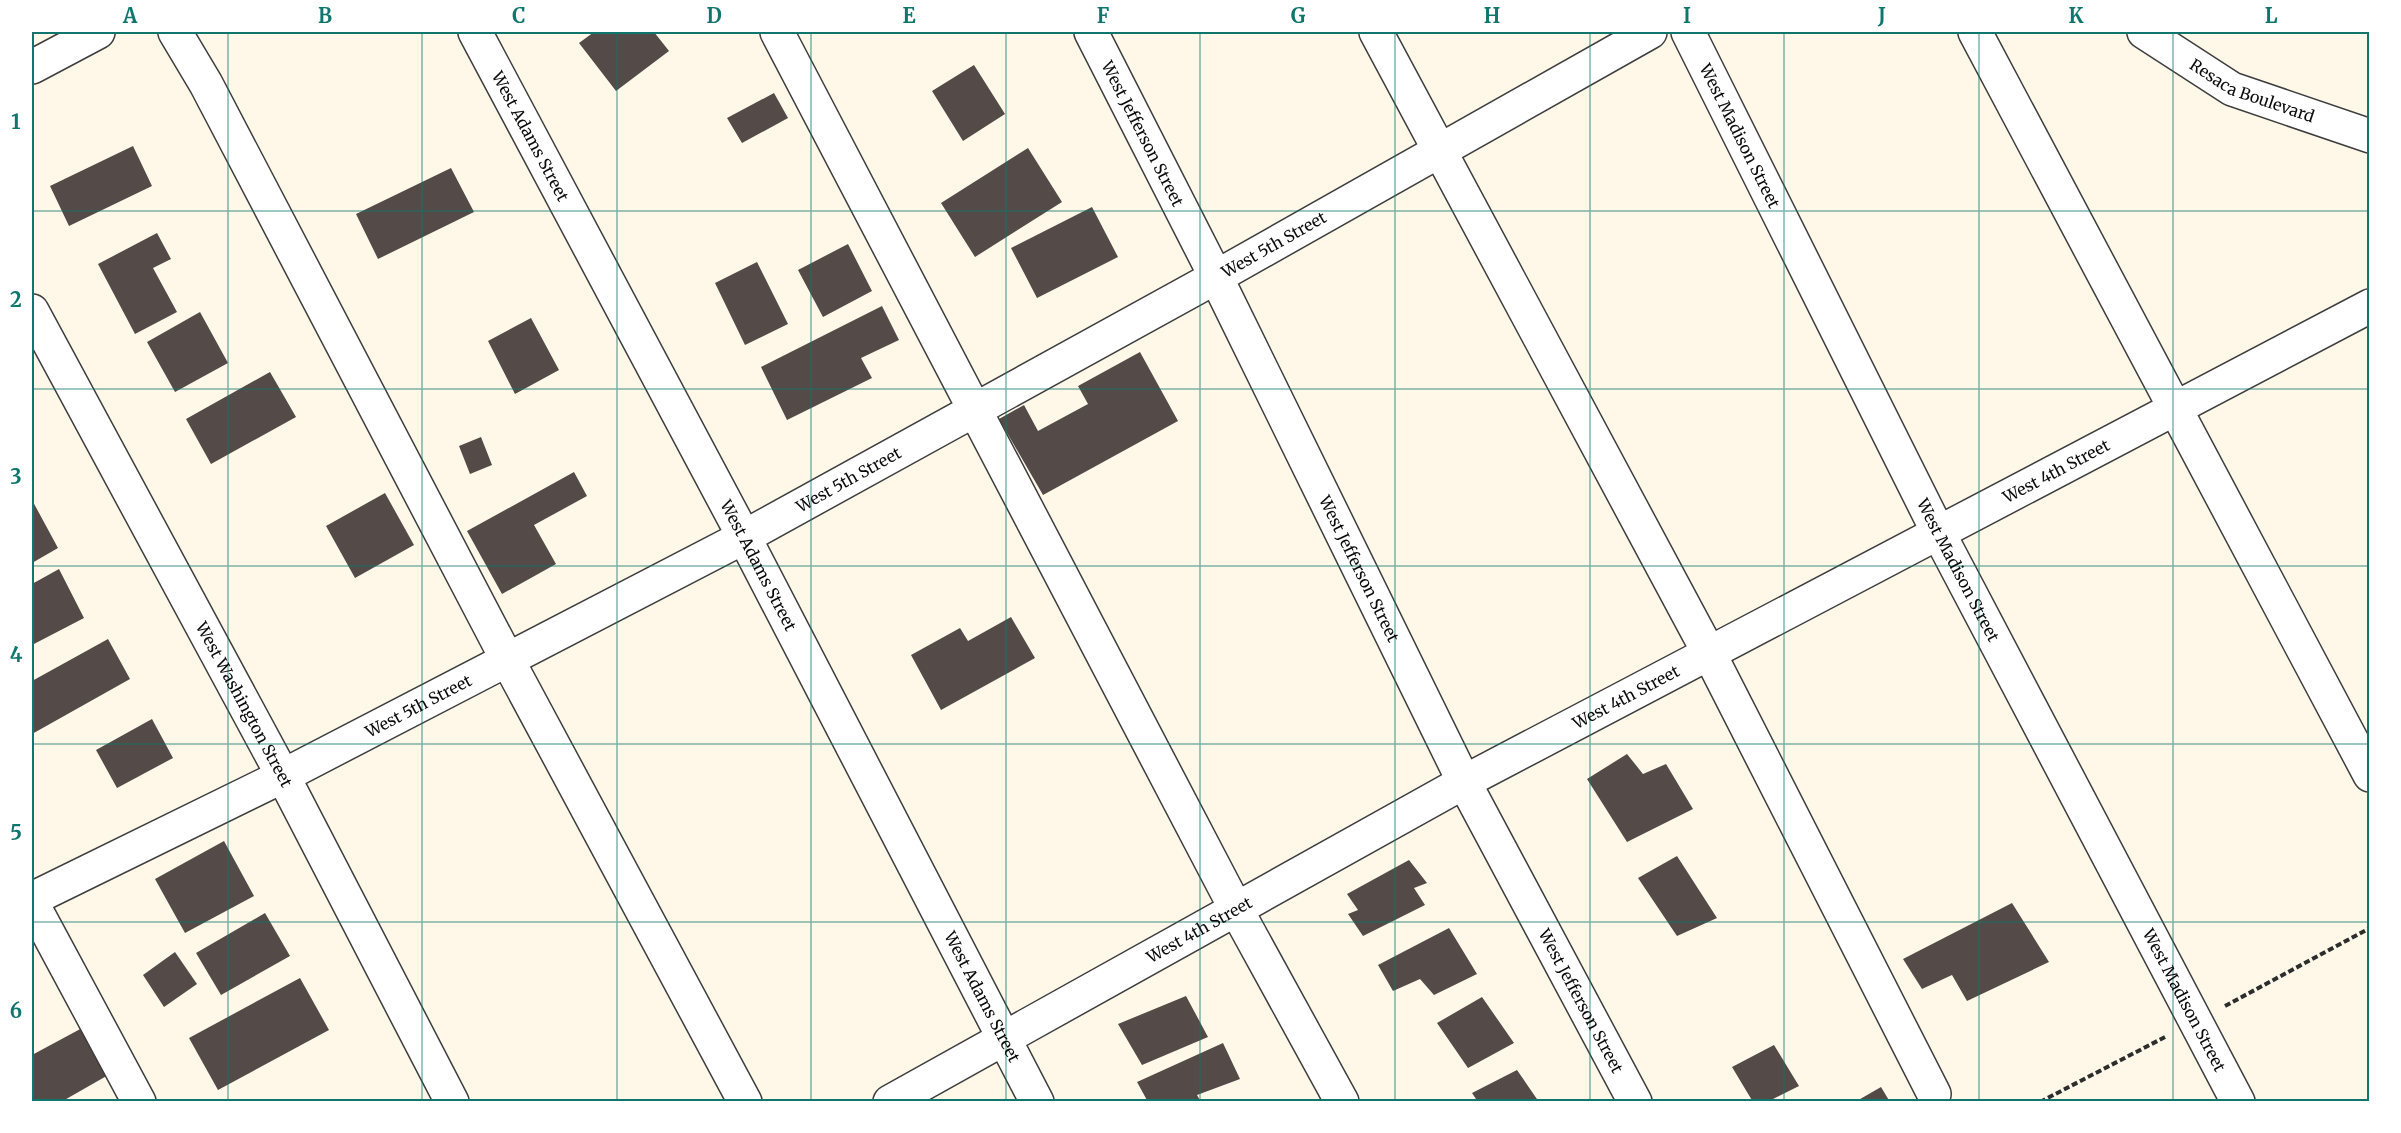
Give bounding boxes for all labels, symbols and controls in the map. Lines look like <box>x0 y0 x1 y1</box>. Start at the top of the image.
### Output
text: A <box>122 3 138 28</box>
text: B <box>318 3 332 28</box>
text: C <box>512 3 526 28</box>
text: D <box>706 3 722 28</box>
text: E <box>902 3 916 28</box>
text: F <box>1097 3 1110 28</box>
text: G <box>1291 3 1306 28</box>
text: H <box>1484 3 1500 28</box>
text: I <box>1683 3 1691 28</box>
text: J <box>1877 3 1886 28</box>
text: K <box>2069 3 2084 28</box>
text: L <box>2265 3 2278 28</box>
street label: Resaca Boulevard <box>2186 54 2317 126</box>
street label: West Jefferson Street <box>1097 57 1189 210</box>
street label: West Madison Street <box>1695 60 1785 212</box>
street label: West Adams Street <box>487 67 574 205</box>
text: 1 <box>11 109 21 134</box>
street label: West 5th Street <box>1217 207 1330 282</box>
text: 2 <box>10 287 22 312</box>
street label: West 4th Street <box>1998 434 2113 508</box>
street label: West 5th Street <box>792 442 905 517</box>
text: 3 <box>10 464 22 489</box>
street label: West Jefferson Street <box>1314 491 1404 646</box>
street label: West Madison Street <box>1912 494 2004 645</box>
street label: West Adams Street <box>716 496 801 635</box>
street label: West Washington Street <box>191 617 297 791</box>
text: 4 <box>10 642 23 667</box>
street label: West 4th Street <box>1568 660 1683 734</box>
street label: West 5th Street <box>361 670 475 742</box>
text: 5 <box>10 820 22 845</box>
street label: West 4th Street <box>1142 892 1256 967</box>
street label: West Madison Street <box>2138 924 2230 1076</box>
street label: West Jefferson Street <box>1534 925 1628 1077</box>
street label: West Adams Street <box>940 927 1025 1066</box>
text: 6 <box>10 998 22 1023</box>

